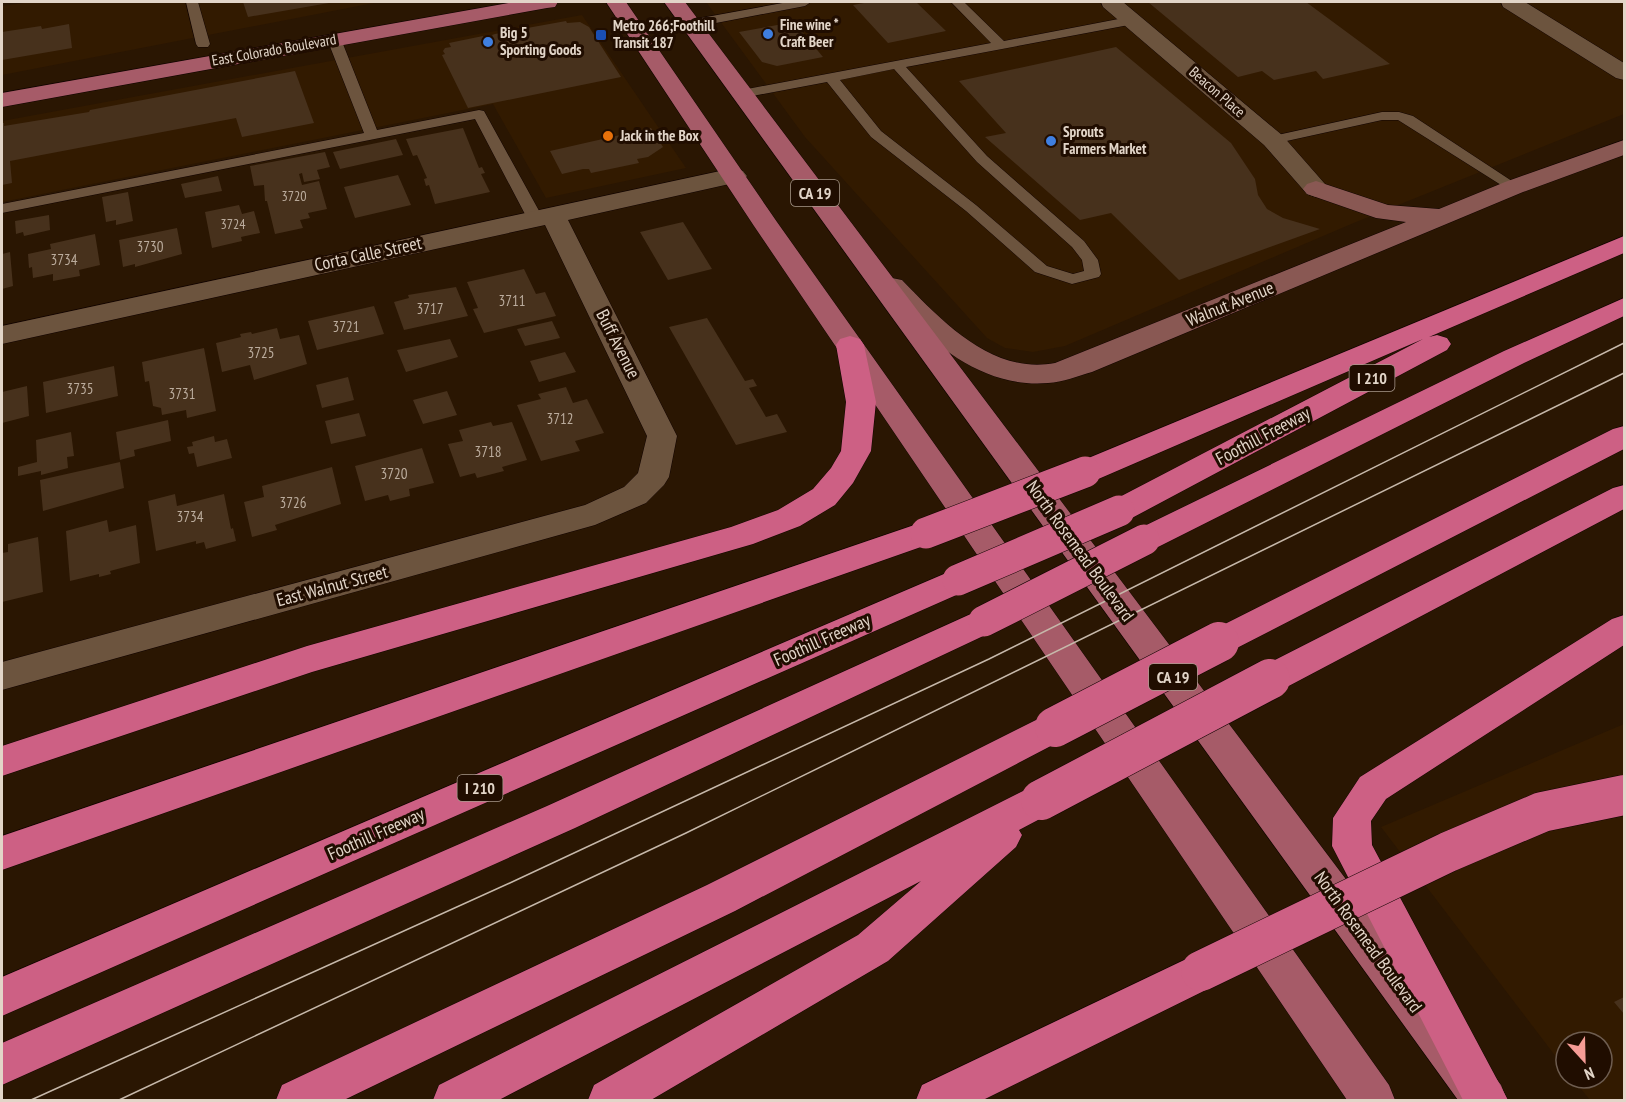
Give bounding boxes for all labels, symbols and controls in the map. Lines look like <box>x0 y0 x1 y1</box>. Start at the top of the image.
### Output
place label: Fine wine * Craft Beer <box>780 15 839 51</box>
place label: Metro 266;Foothill Transit 187 <box>613 16 715 52</box>
place label: Big 5 Sporting Goods <box>500 23 582 59</box>
marker: Fine wine * Craft Beer <box>761 27 775 41</box>
marker: Metro 266;Foothill Transit 187 <box>594 28 608 42</box>
street label: East Colorado Boulevard <box>210 29 338 70</box>
marker: Big 5 Sporting Goods <box>481 35 495 49</box>
street label: Beacon Place <box>1185 62 1249 121</box>
place label: Sprouts Farmers Market <box>1063 122 1147 158</box>
place label: Jack in the Box <box>619 126 699 145</box>
marker: Jack in the Box <box>601 129 615 143</box>
marker: Sprouts Farmers Market <box>1044 134 1058 148</box>
road number: CA 19 <box>791 180 839 206</box>
house number: 3720 <box>281 187 307 205</box>
house number: 3724 <box>220 215 246 233</box>
street label: Corta Calle Street <box>312 231 424 276</box>
house number: 3730 <box>136 237 164 256</box>
house number: 3734 <box>50 250 78 269</box>
street label: Walnut Avenue <box>1183 276 1277 332</box>
house number: 3711 <box>498 291 526 310</box>
house number: 3717 <box>416 299 444 318</box>
street label: Buff Avenue <box>591 305 646 382</box>
house number: 3721 <box>332 317 360 336</box>
house number: 3725 <box>247 343 275 362</box>
road number: I 210 <box>1350 365 1394 391</box>
house number: 3735 <box>66 379 94 398</box>
house number: 3731 <box>168 384 196 403</box>
street label: Foothill Freeway <box>1212 401 1314 470</box>
house number: 3712 <box>546 409 574 428</box>
house number: 3718 <box>474 442 502 461</box>
house number: 3720 <box>380 464 408 483</box>
street label: North Rosemead Boulevard <box>1021 476 1139 626</box>
house number: 3726 <box>279 493 307 512</box>
house number: 3734 <box>176 507 204 526</box>
street label: East Walnut Street <box>274 560 390 611</box>
street label: Foothill Freeway <box>770 608 874 671</box>
road number: CA 19 <box>1149 664 1197 690</box>
road number: I 210 <box>458 775 502 801</box>
street label: Foothill Freeway <box>324 802 428 865</box>
street label: North Rosemead Boulevard <box>1309 867 1427 1017</box>
north arrow <box>1554 1030 1614 1090</box>
text: N <box>1582 1063 1597 1085</box>

